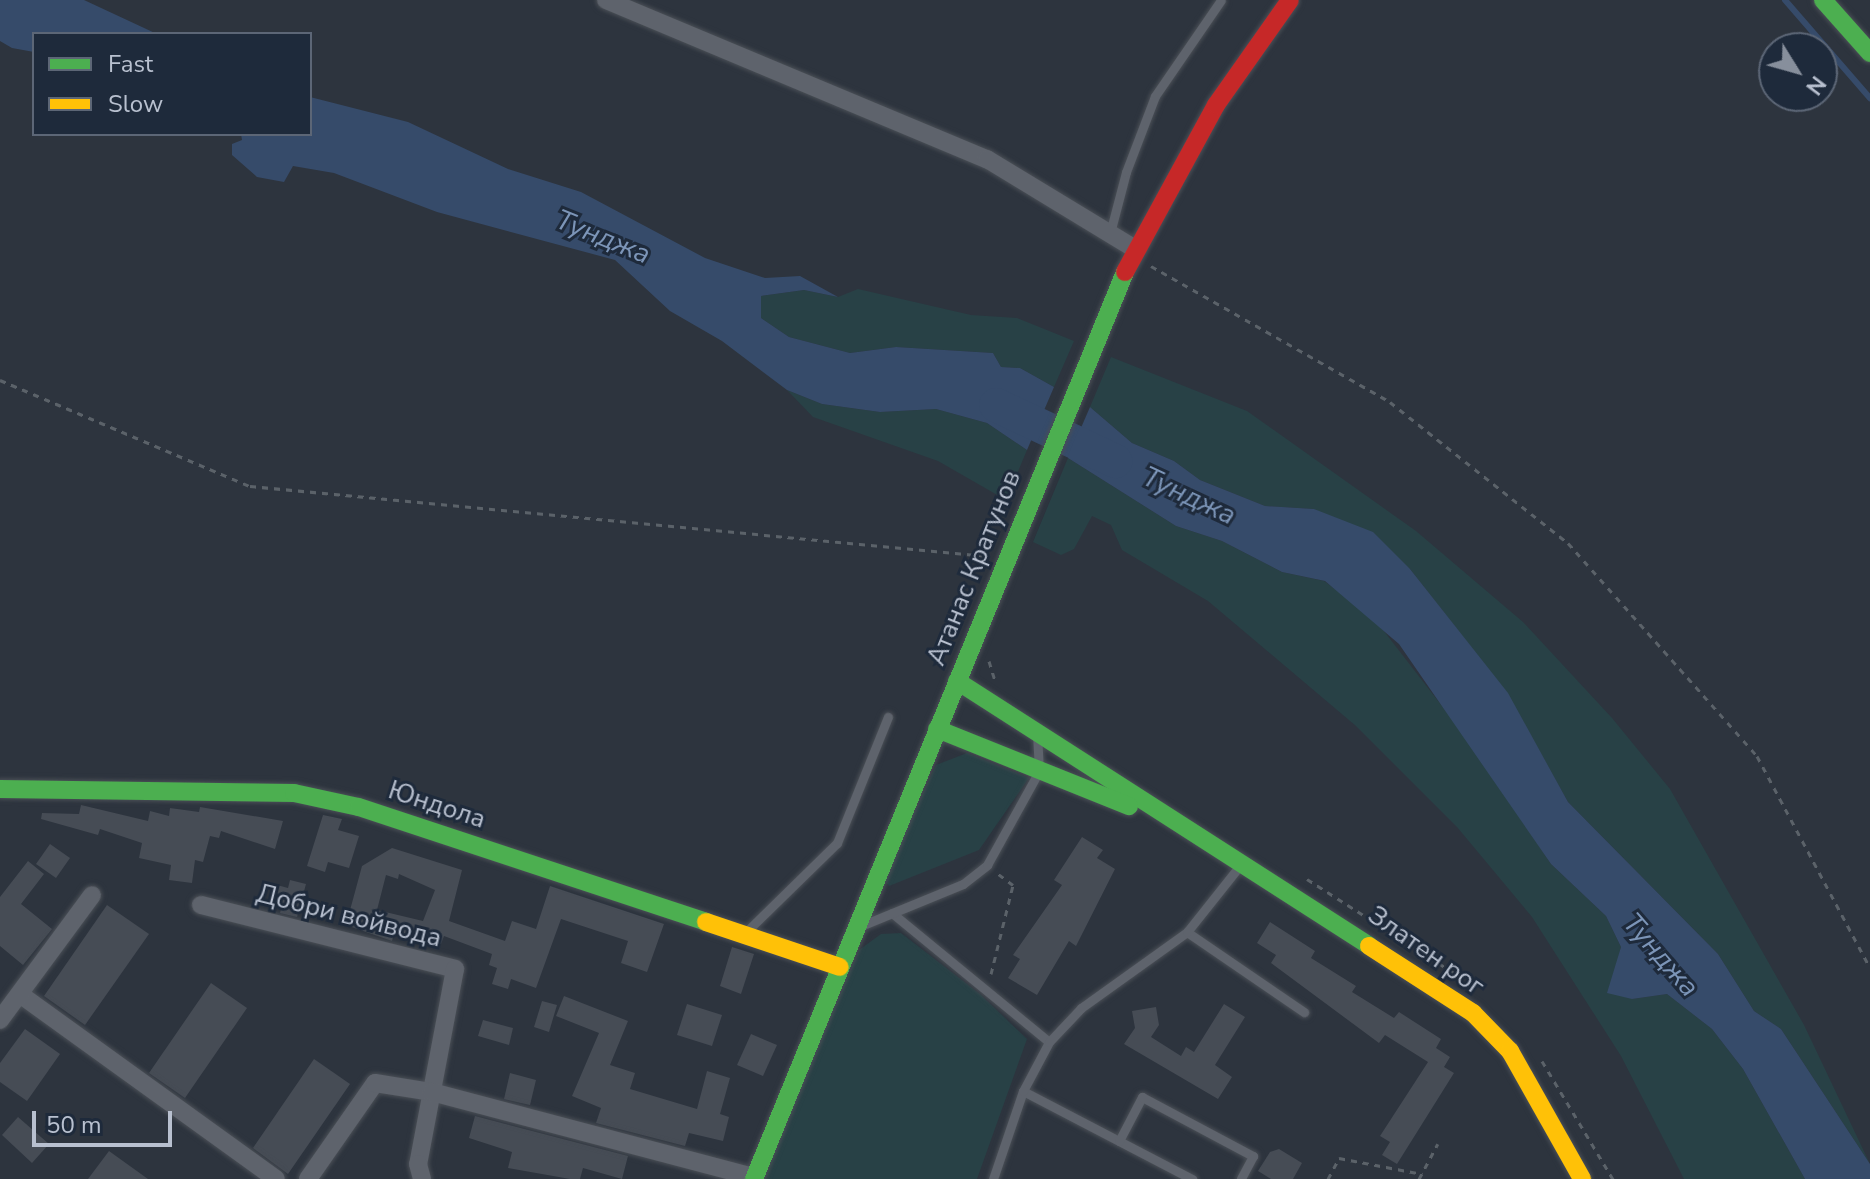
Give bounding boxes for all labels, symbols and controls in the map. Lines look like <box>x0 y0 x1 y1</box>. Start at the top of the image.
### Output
legend <box>32 32 312 136</box>
north arrow <box>1758 32 1838 112</box>
text: Fast <box>108 48 153 80</box>
text: N <box>1799 70 1833 101</box>
text: Slow <box>108 88 163 120</box>
water label: Тунджа <box>551 203 655 271</box>
water label: Тунджа <box>1137 460 1241 532</box>
street label: Атанас Кратунов <box>921 466 1027 670</box>
street label: Юндола <box>384 775 490 835</box>
street label: Добри войвода <box>253 878 445 954</box>
street label: Златен рог <box>1362 900 1490 1002</box>
water label: Тунджа <box>1616 906 1706 1004</box>
scale bar <box>36 1095 176 1145</box>
text: 50 m <box>46 1109 102 1141</box>

